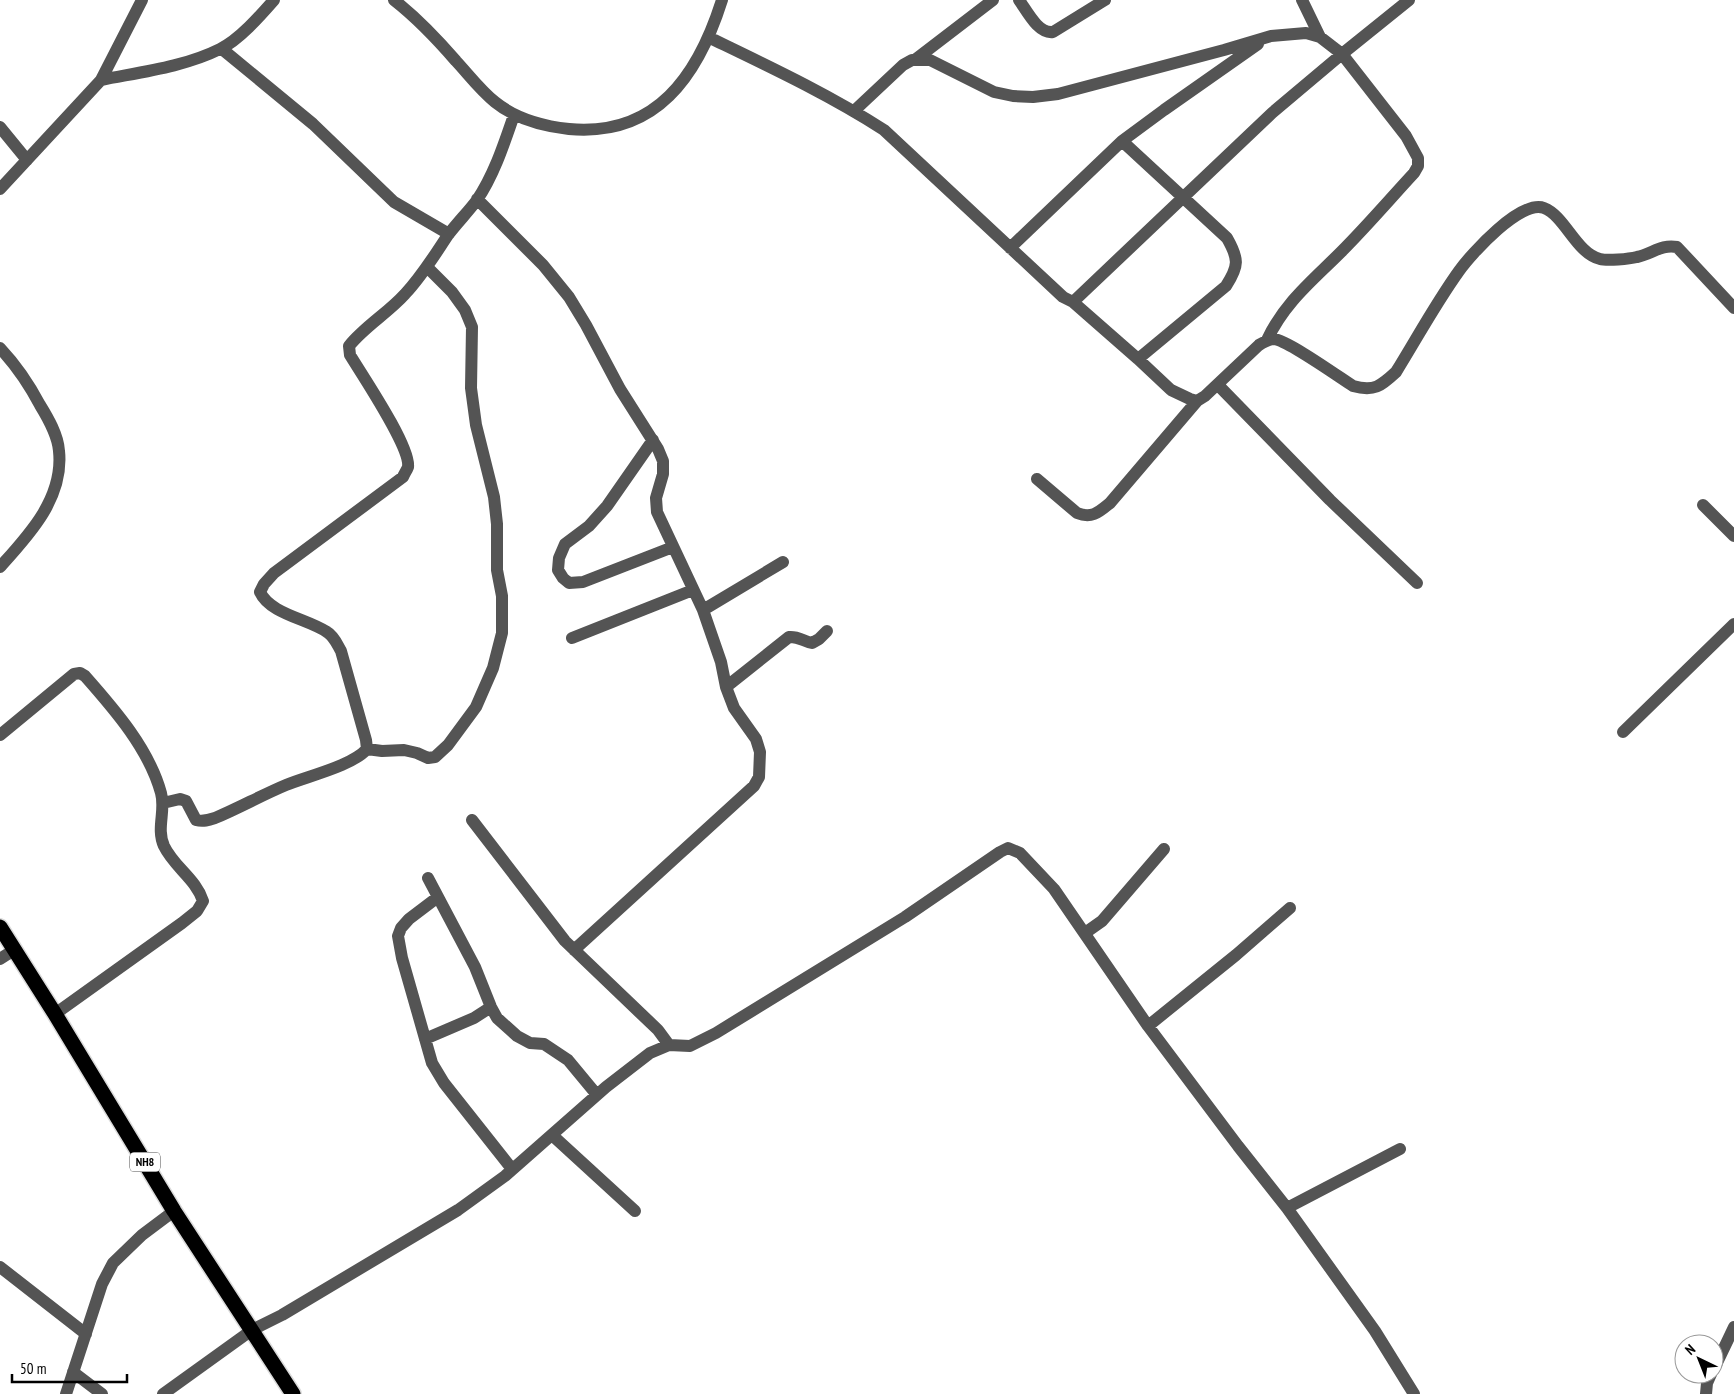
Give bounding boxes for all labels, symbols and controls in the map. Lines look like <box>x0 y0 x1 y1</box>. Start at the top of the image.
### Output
road number: NH8 <box>130 1152 160 1172</box>
north arrow <box>1674 1334 1724 1384</box>
text: N <box>1681 1340 1699 1359</box>
scale bar <box>12 1352 128 1384</box>
text: 50 m <box>20 1359 46 1378</box>

